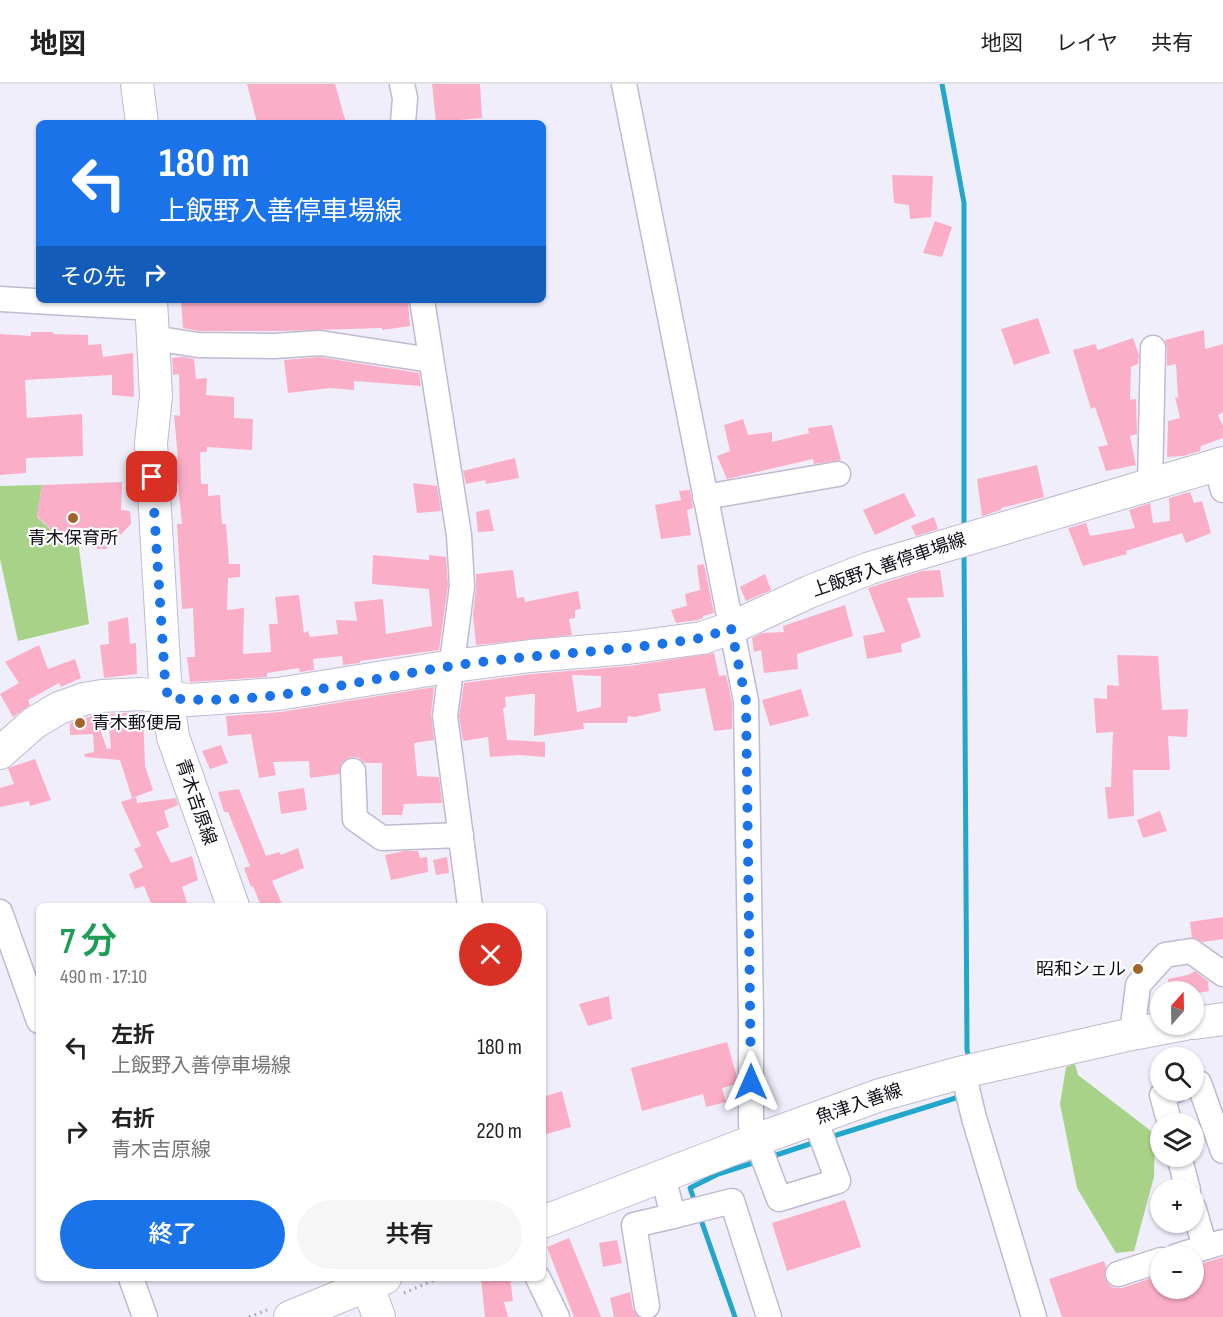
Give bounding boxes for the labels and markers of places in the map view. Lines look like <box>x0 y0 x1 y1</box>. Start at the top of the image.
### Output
pin <box>126 451 177 502</box>
marker: 青木保育所 <box>66 511 80 525</box>
place label: 青木保育所 <box>28 528 118 549</box>
place label: 青木郵便局 <box>92 713 182 734</box>
marker: 青木郵便局 <box>73 716 87 730</box>
place label: 昭和シェル <box>1036 959 1126 980</box>
marker: 昭和シェル <box>1131 962 1145 976</box>

